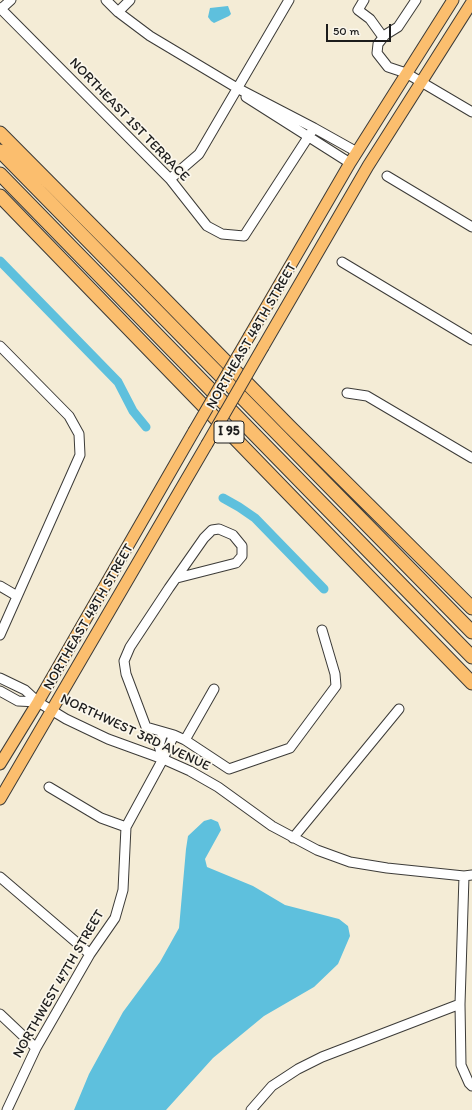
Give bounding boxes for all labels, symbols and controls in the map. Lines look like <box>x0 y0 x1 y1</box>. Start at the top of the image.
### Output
scale bar <box>328 16 393 42</box>
text: 50 m <box>333 24 359 38</box>
street label: NORTHEAST 1ST TERRACE <box>65 55 193 185</box>
street label: NORTHEAST 48TH STREET <box>203 260 301 412</box>
road number: I 95 <box>214 421 244 443</box>
street label: NORTHEAST 48TH STREET <box>40 541 138 693</box>
street label: NORTHWEST 3RD AVENUE <box>57 691 213 775</box>
street label: NORTHWEST 47TH STREET <box>10 907 108 1061</box>

